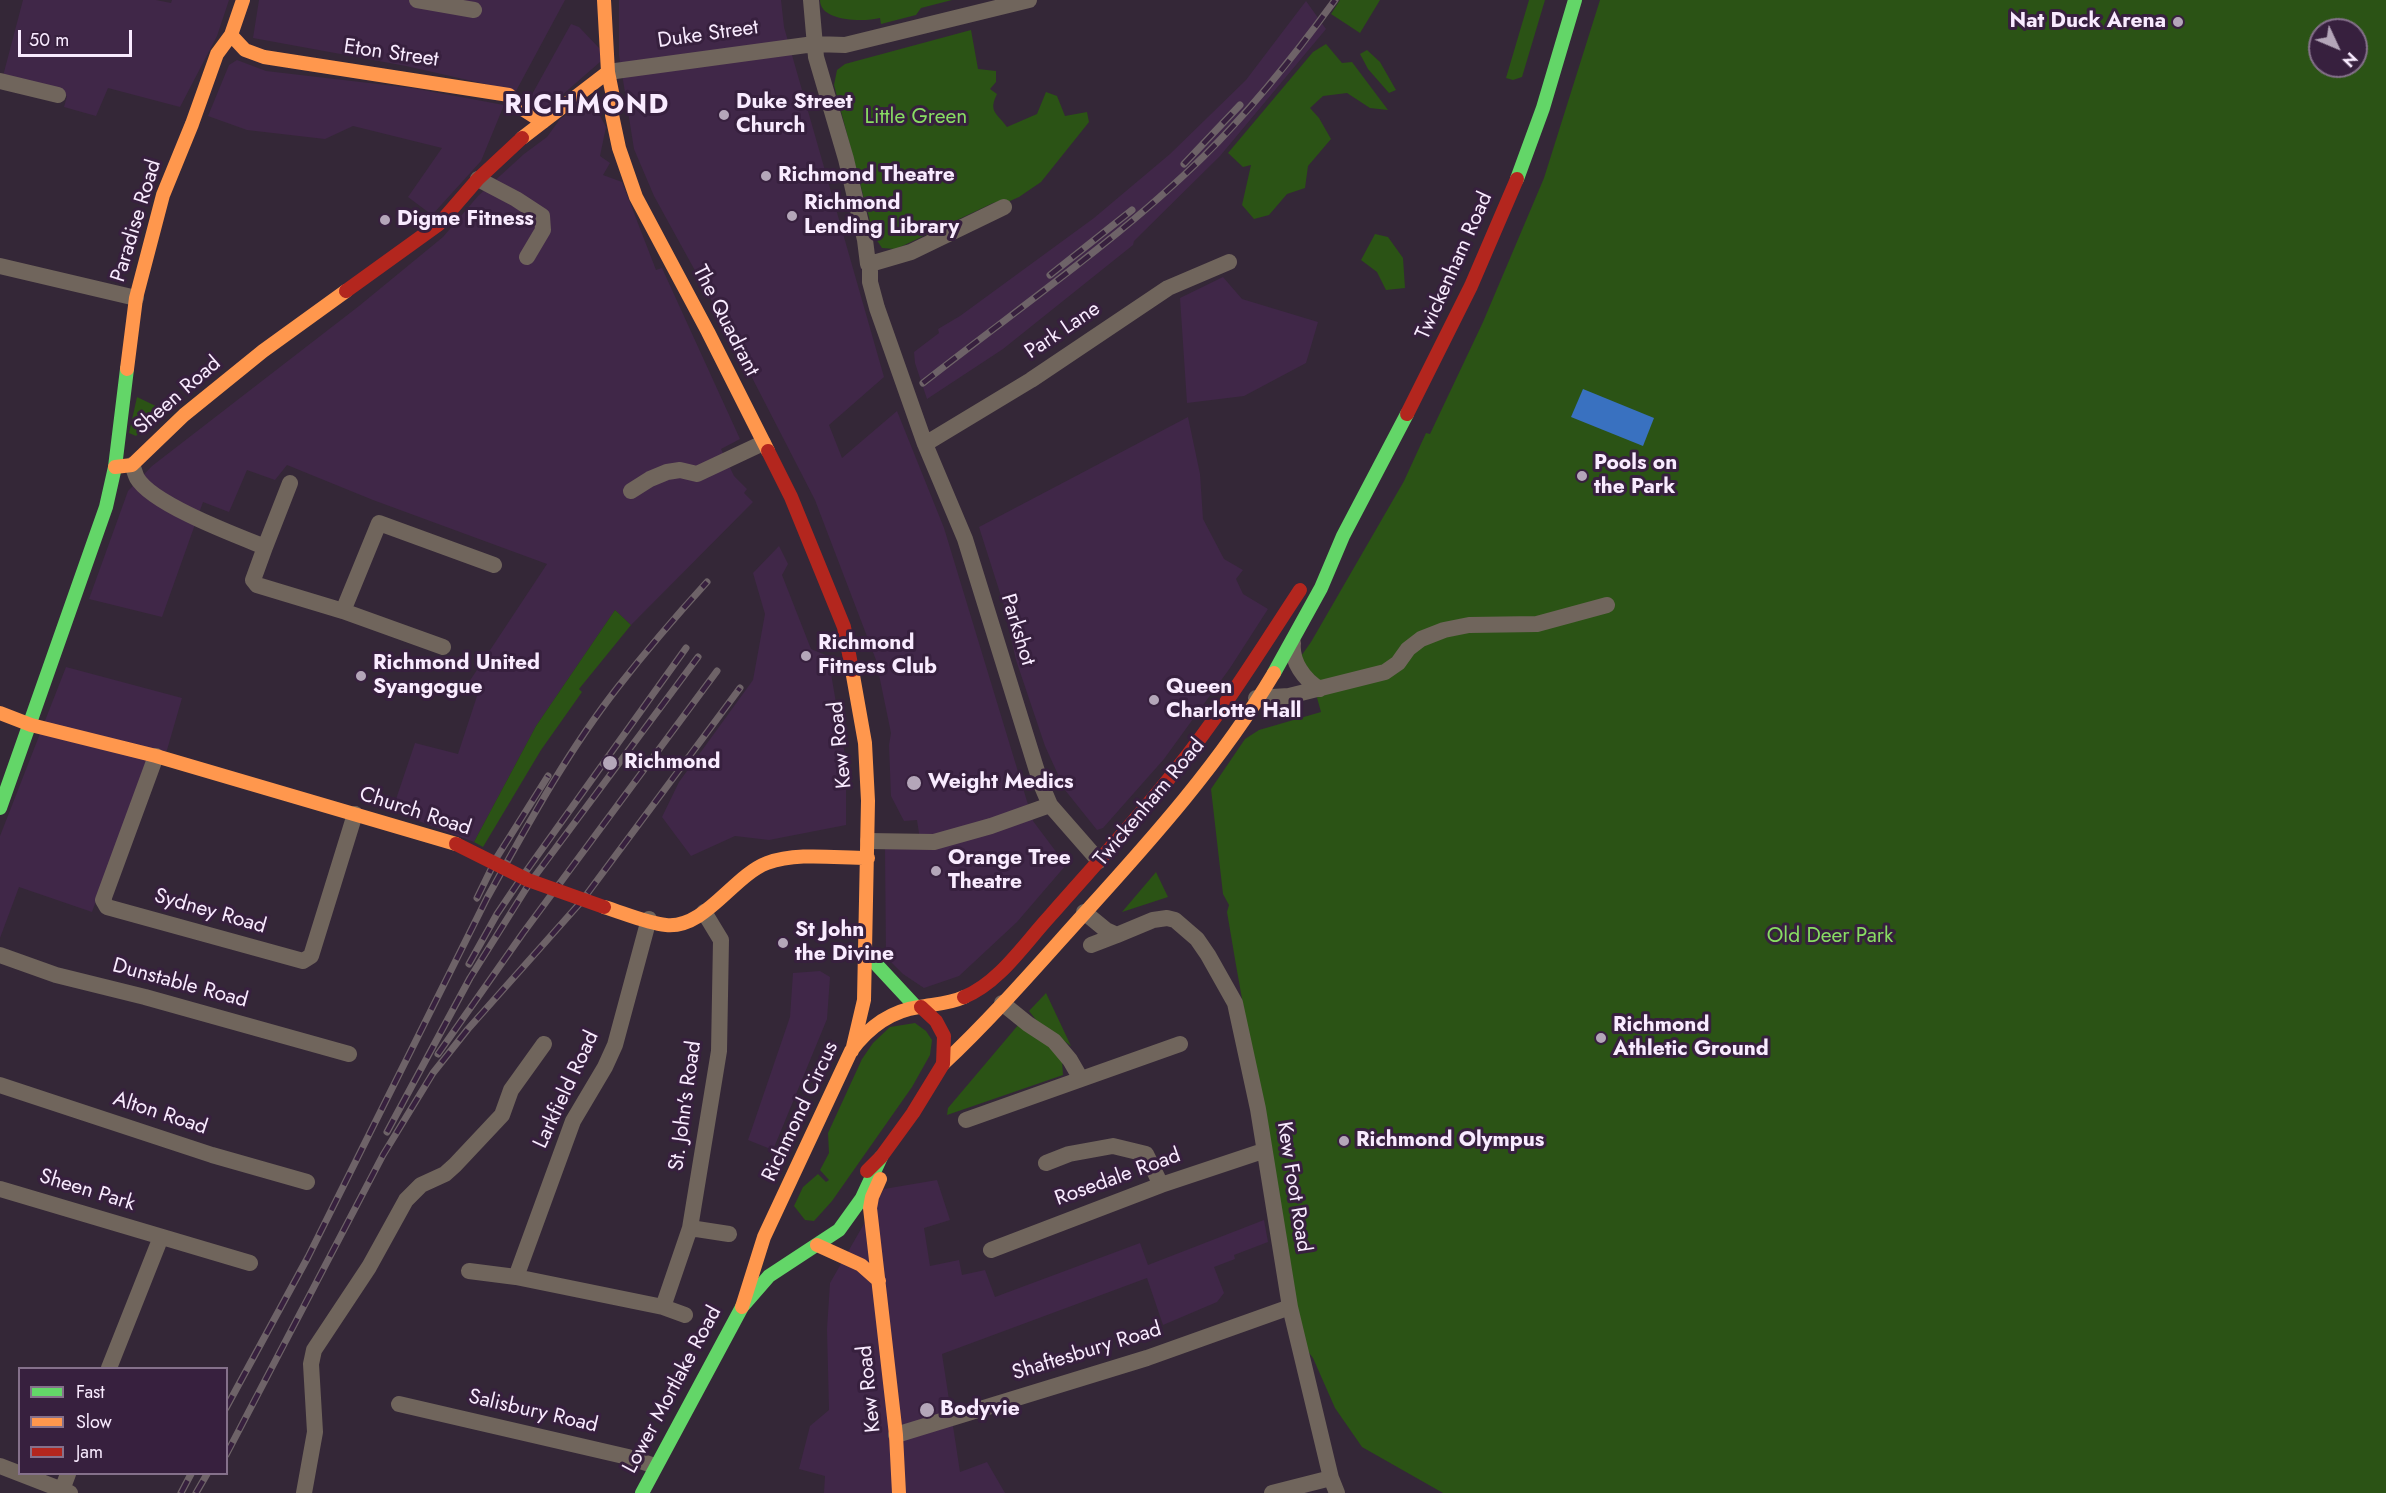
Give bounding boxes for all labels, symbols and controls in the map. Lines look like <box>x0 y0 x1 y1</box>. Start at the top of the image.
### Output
place label: Nat Duck Arena <box>2010 9 2166 35</box>
street label: Duke Street <box>656 15 760 55</box>
marker: Nat Duck Arena <box>2171 15 2185 29</box>
scale bar <box>21 18 135 56</box>
north arrow <box>2308 18 2368 78</box>
text: 50 m <box>29 27 69 53</box>
street label: Eton Street <box>342 35 440 73</box>
text: N <box>2337 47 2363 72</box>
district label: RICHMOND <box>504 90 670 122</box>
place label: Duke Street Church <box>736 90 852 140</box>
park label: Little Green <box>865 105 967 131</box>
marker: Duke Street Church <box>717 108 731 122</box>
street label: Paradise Road <box>106 157 168 285</box>
place label: Richmond Theatre <box>778 163 955 189</box>
marker: Richmond Theatre <box>759 169 773 183</box>
street label: Twickenham Road <box>1411 188 1499 344</box>
place label: Richmond Lending Library <box>804 191 959 241</box>
place label: Digme Fitness <box>397 207 534 233</box>
marker: Richmond Lending Library <box>785 209 799 223</box>
marker: Digme Fitness <box>378 213 392 227</box>
street label: The Quadrant <box>686 261 764 381</box>
street label: Park Lane <box>1021 297 1105 365</box>
street label: Sheen Road <box>129 351 227 441</box>
place label: Pools on the Park <box>1594 451 1677 501</box>
marker: Pools on the Park <box>1575 469 1589 483</box>
street label: Parkshot <box>994 591 1040 669</box>
place label: Richmond Fitness Club <box>818 631 937 681</box>
marker: Richmond Fitness Club <box>799 649 813 663</box>
place label: Richmond United Syangogue <box>373 651 540 701</box>
marker: Richmond United Syangogue <box>354 669 368 683</box>
place label: Queen Charlotte Hall <box>1166 675 1302 725</box>
marker: Queen Charlotte Hall <box>1147 693 1161 707</box>
street label: Kew Road <box>824 700 858 790</box>
street label: Twickenham Road <box>1089 734 1211 872</box>
place label: Richmond <box>624 750 720 776</box>
marker: Richmond <box>601 754 619 772</box>
place label: Weight Medics <box>928 770 1074 796</box>
marker: Weight Medics <box>905 774 923 792</box>
street label: Church Road <box>356 782 474 842</box>
place label: Orange Tree Theatre <box>948 846 1071 896</box>
marker: Orange Tree Theatre <box>929 864 943 878</box>
street label: Sydney Road <box>151 884 269 940</box>
place label: St John the Divine <box>795 918 894 968</box>
park label: Old Deer Park <box>1767 924 1893 950</box>
marker: St John the Divine <box>776 936 790 950</box>
street label: Dunstable Road <box>110 954 250 1014</box>
place label: Richmond Athletic Ground <box>1613 1013 1769 1063</box>
street label: Larkfield Road <box>529 1027 605 1153</box>
marker: Richmond Athletic Ground <box>1594 1031 1608 1045</box>
street label: Richmond Circus <box>758 1038 844 1186</box>
street label: St. John's Road <box>664 1039 708 1173</box>
street label: Alton Road <box>110 1087 210 1141</box>
street label: Kew Foot Road <box>1270 1120 1316 1254</box>
place label: Richmond Olympus <box>1356 1128 1544 1154</box>
marker: Richmond Olympus <box>1337 1134 1351 1148</box>
street label: Rosedale Road <box>1052 1144 1184 1212</box>
street label: Sheen Park <box>36 1164 138 1218</box>
street label: Lower Mortlake Road <box>618 1302 728 1478</box>
street label: Shaftesbury Road <box>1009 1317 1165 1387</box>
street label: Kew Road <box>853 1344 887 1434</box>
legend <box>18 1367 228 1475</box>
text: Fast <box>76 1379 105 1405</box>
street label: Salisbury Road <box>466 1385 600 1439</box>
place label: Bodyvie <box>940 1397 1020 1423</box>
marker: Bodyvie <box>918 1401 936 1419</box>
text: Slow <box>76 1409 112 1435</box>
text: Jam <box>76 1439 103 1465</box>

